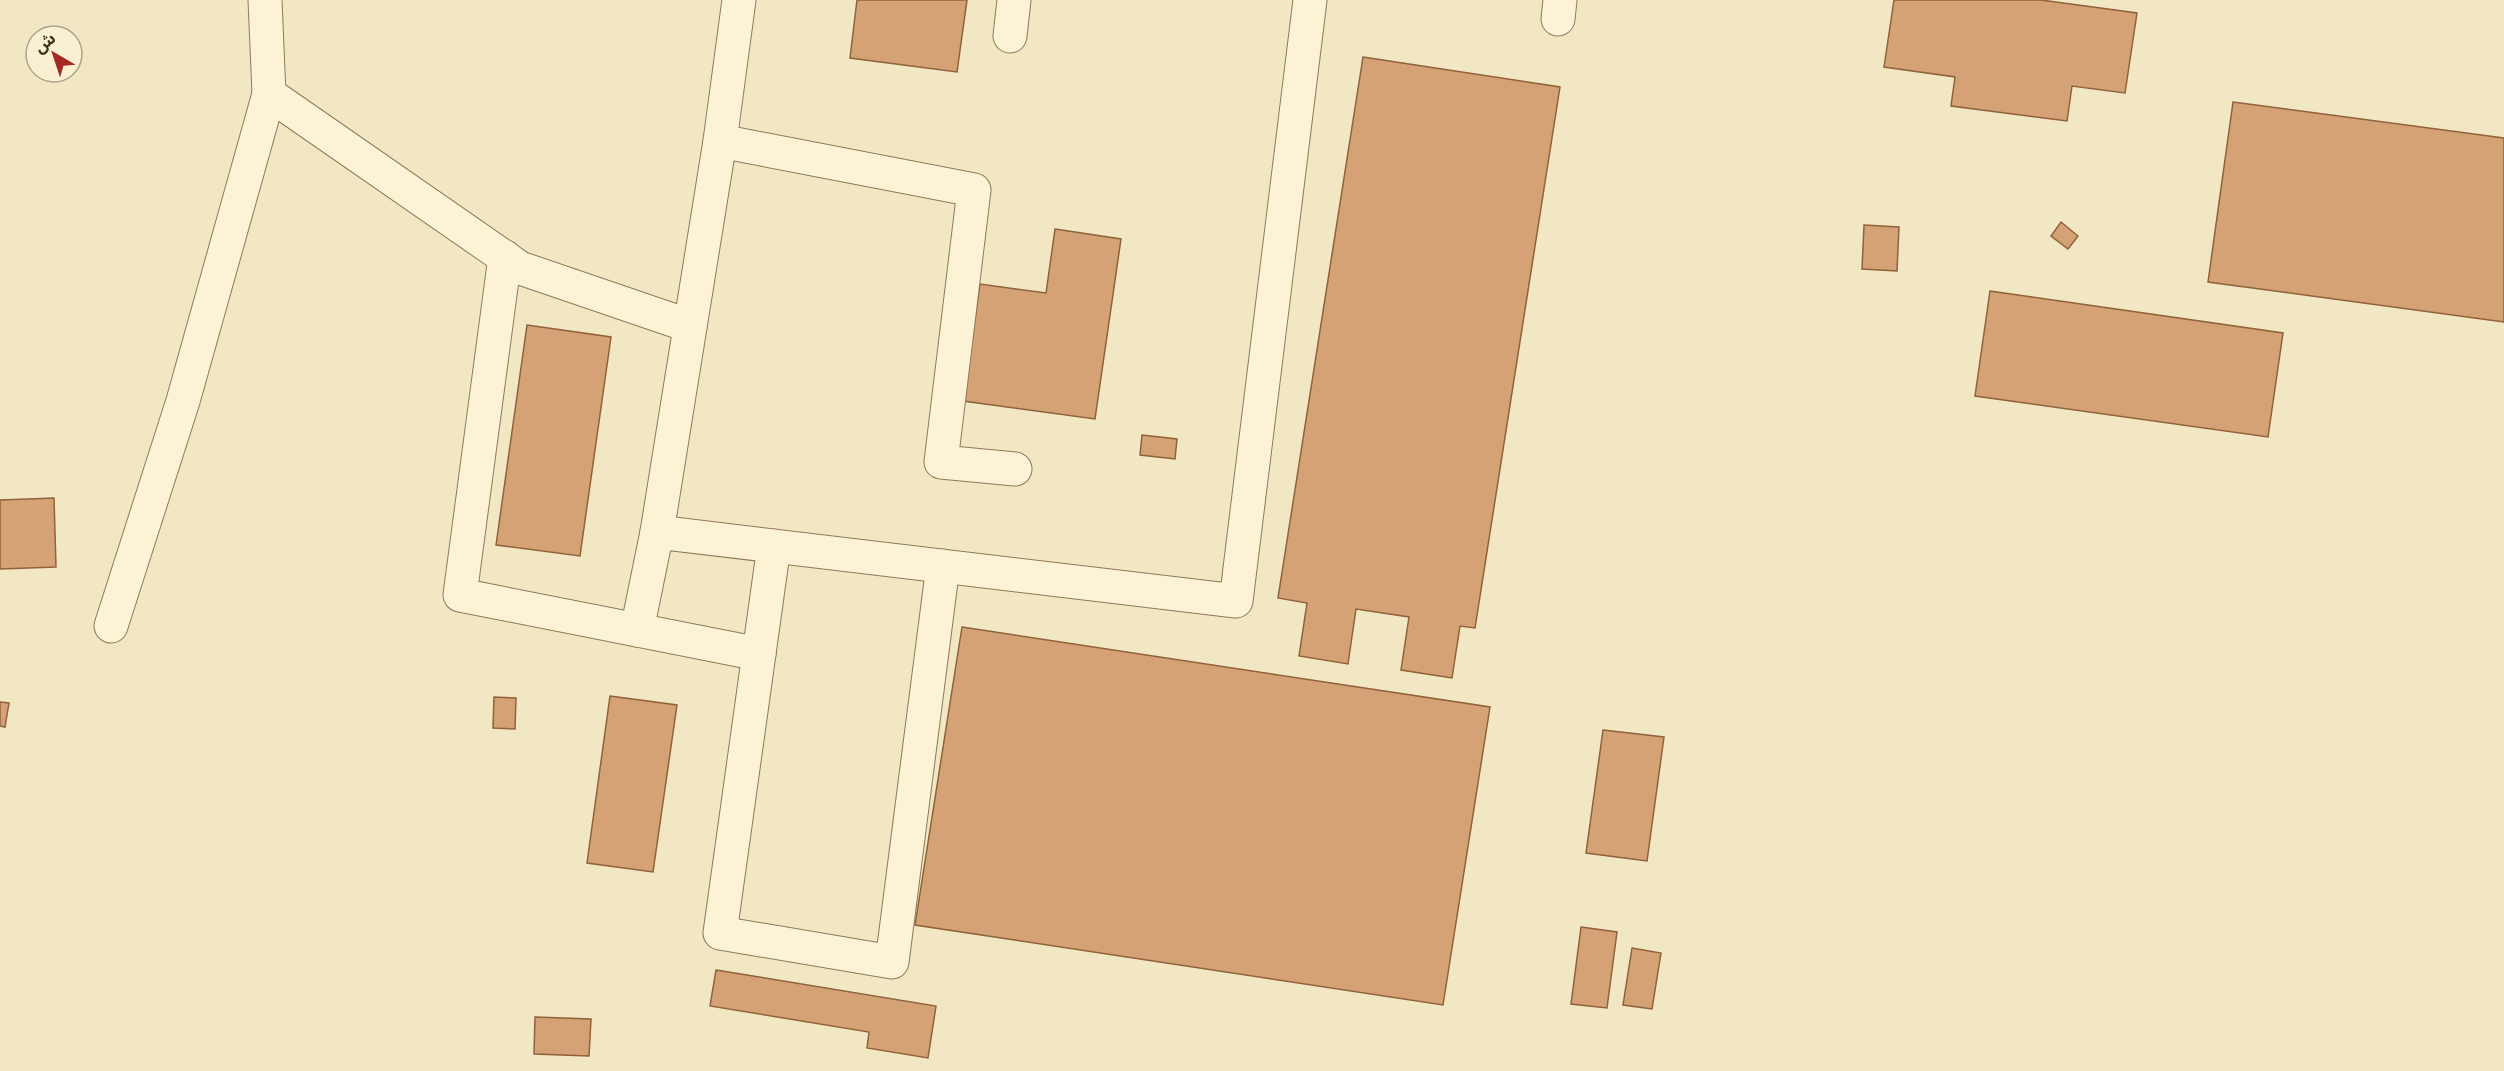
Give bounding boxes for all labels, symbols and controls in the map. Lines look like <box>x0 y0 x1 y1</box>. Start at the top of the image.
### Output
north arrow <box>24 24 84 84</box>
text: ش <box>30 28 59 57</box>

